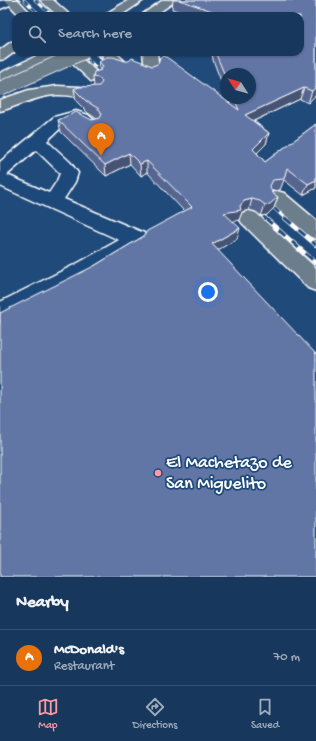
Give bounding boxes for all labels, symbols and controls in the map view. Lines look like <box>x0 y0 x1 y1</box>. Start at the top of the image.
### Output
search box <box>12 12 304 56</box>
icon: search <box>26 23 48 45</box>
text: Search here <box>58 25 132 43</box>
north arrow <box>220 68 256 104</box>
pin: A <box>88 123 114 156</box>
your location <box>198 282 218 302</box>
place label: El Machetazo de San Miguelito <box>166 453 292 495</box>
marker: El Machetazo de San Miguelito <box>153 468 163 478</box>
text: Nearby <box>16 593 69 613</box>
text: McDonald's <box>54 641 124 659</box>
text: A <box>25 650 33 665</box>
text: 70 m <box>274 650 300 665</box>
text: Restaurant <box>54 659 114 674</box>
tab: Map <box>37 696 59 732</box>
tab: Directions <box>133 696 177 732</box>
tab: Saved <box>251 696 279 732</box>

